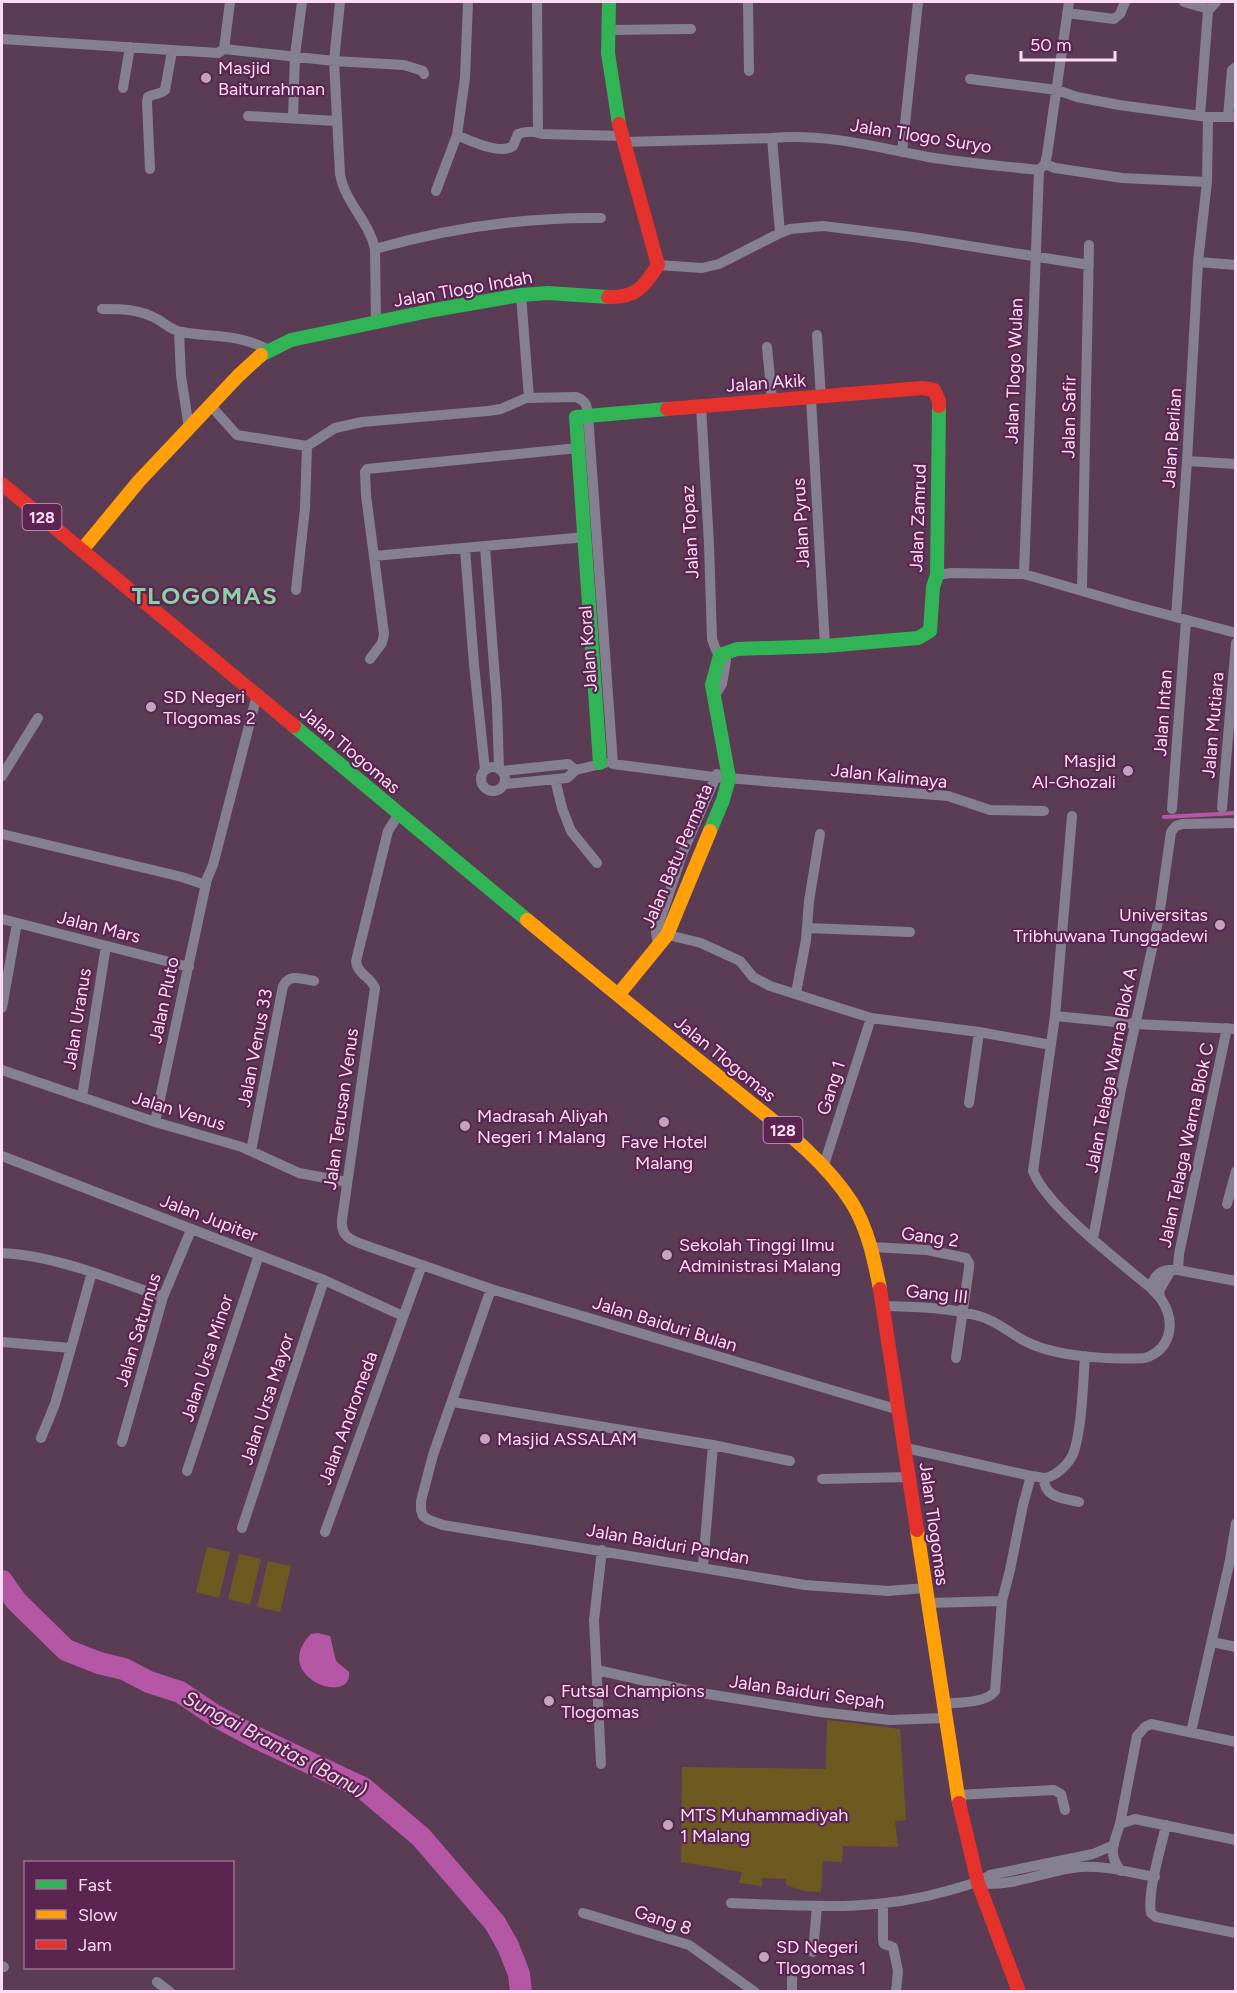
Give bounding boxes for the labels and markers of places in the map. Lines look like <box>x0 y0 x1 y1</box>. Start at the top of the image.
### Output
place label: Masjid Baiturrahman <box>218 57 325 100</box>
marker: Masjid Baiturrahman <box>199 71 213 85</box>
place label: SD Negeri Tlogomas 2 <box>163 686 256 729</box>
marker: SD Negeri Tlogomas 2 <box>144 700 158 714</box>
place label: Masjid Al-Ghozali <box>1032 750 1116 793</box>
marker: Masjid Al-Ghozali <box>1121 764 1135 778</box>
place label: Universitas Tribhuwana Tunggadewi <box>1013 904 1208 947</box>
marker: Universitas Tribhuwana Tunggadewi <box>1213 918 1227 932</box>
place label: Madrasah Aliyah Negeri 1 Malang <box>477 1105 608 1148</box>
marker: Fave Hotel Malang <box>657 1115 671 1129</box>
marker: Madrasah Aliyah Negeri 1 Malang <box>458 1119 472 1133</box>
place label: Fave Hotel Malang <box>621 1131 707 1174</box>
place label: Sekolah Tinggi Ilmu Administrasi Malang <box>679 1234 841 1277</box>
marker: Sekolah Tinggi Ilmu Administrasi Malang <box>660 1248 674 1262</box>
place label: Masjid ASSALAM <box>497 1428 637 1450</box>
marker: Masjid ASSALAM <box>478 1432 492 1446</box>
place label: Futsal Champions Tlogomas <box>561 1680 705 1723</box>
marker: Futsal Champions Tlogomas <box>542 1694 556 1708</box>
place label: MTS Muhammadiyah 1 Malang <box>680 1804 848 1847</box>
marker: MTS Muhammadiyah 1 Malang <box>661 1818 675 1832</box>
place label: SD Negeri Tlogomas 1 <box>776 1936 866 1979</box>
marker: SD Negeri Tlogomas 1 <box>757 1950 771 1964</box>

